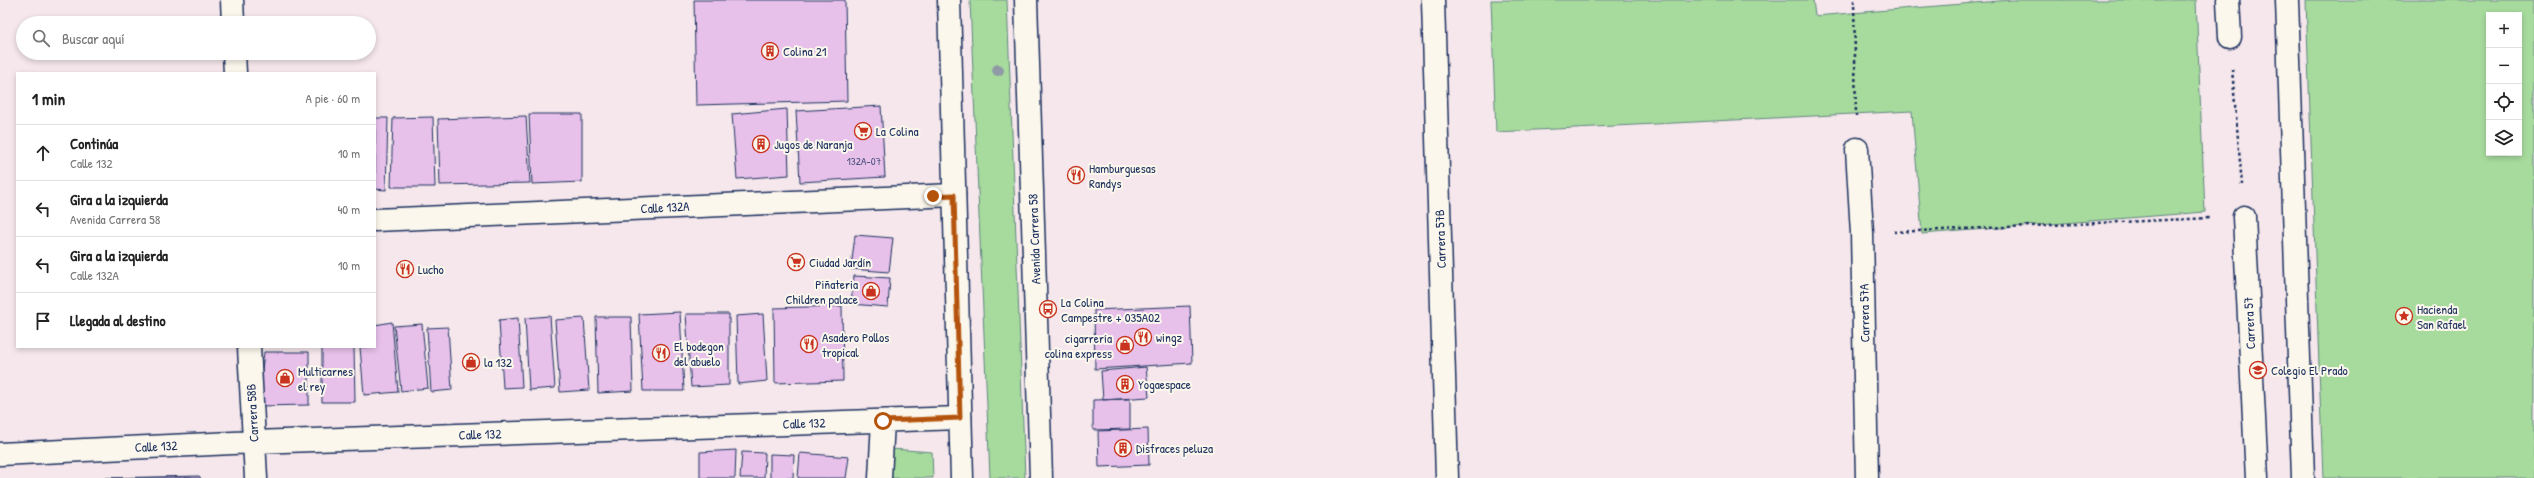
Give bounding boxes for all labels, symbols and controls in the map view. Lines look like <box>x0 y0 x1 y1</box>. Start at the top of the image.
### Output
map controls <box>2486 12 2522 156</box>
button: + <box>2486 12 2522 48</box>
search box <box>16 16 376 60</box>
icon: search <box>30 27 52 49</box>
text: Buscar aquí <box>62 28 125 49</box>
building icon: Colina 21 <box>760 41 780 61</box>
place label: Colina 21 <box>783 42 827 60</box>
button: − <box>2486 48 2522 84</box>
button: locate <box>2486 84 2522 120</box>
text: 1 min <box>32 87 65 110</box>
text: A pie · 60 m <box>306 89 360 107</box>
button: layers <box>2486 120 2522 156</box>
supermarket icon: La Colina <box>853 121 873 141</box>
place label: La Colina <box>876 122 919 140</box>
text: Continúa <box>70 133 118 154</box>
building icon: Jugos de Naranja <box>751 134 771 154</box>
place label: Jugos de Naranja <box>774 135 852 153</box>
icon: ahead <box>32 142 54 164</box>
text: 10 m <box>338 144 360 162</box>
text: Calle 132 <box>70 154 113 172</box>
house number: 132A-07 <box>847 154 881 168</box>
place label: Hamburguesas Randys <box>1089 159 1156 192</box>
restaurant icon: Hamburguesas Randys <box>1066 165 1086 185</box>
route end <box>924 187 942 205</box>
text: Gira a la izquierda <box>70 189 168 210</box>
street label: Avenida Carrera 58 <box>1023 193 1045 284</box>
street label: Calle 132A <box>640 197 691 217</box>
icon: left <box>32 198 54 220</box>
text: 40 m <box>337 200 360 218</box>
street label: Carrera 57B <box>1430 209 1450 269</box>
text: Avenida Carrera 58 <box>70 210 160 228</box>
text: Gira a la izquierda <box>70 245 168 266</box>
supermarket icon: Ciudad Jardín <box>786 252 806 272</box>
place label: Ciudad Jardín <box>809 253 871 271</box>
icon: left <box>32 254 54 276</box>
text: 10 m <box>338 256 360 274</box>
restaurant icon: Lucho <box>395 259 415 279</box>
place label: Lucho <box>418 260 444 278</box>
text: Calle 132A <box>70 266 119 284</box>
place label: Piñateria Children palace <box>785 275 858 308</box>
shop icon: Piñateria Children palace <box>861 281 881 301</box>
street label: Carrera 57A <box>1854 283 1874 343</box>
place label: La Colina Campestre + 035A02 <box>1061 293 1160 326</box>
street label: Carrera 57 <box>2239 296 2259 350</box>
bus stop icon: La Colina Campestre + 035A02 <box>1038 299 1058 319</box>
place label: Hacienda San Rafael <box>2417 300 2467 333</box>
place icon: Hacienda San Rafael <box>2394 306 2414 326</box>
icon: arrive <box>32 310 54 332</box>
text: Llegada al destino <box>70 310 166 331</box>
restaurant icon: wingz <box>1133 327 1153 347</box>
place label: Asadero Pollos tropical <box>822 328 889 361</box>
place label: wingz <box>1156 328 1183 346</box>
place label: cigarrería colina express <box>1045 329 1112 362</box>
restaurant icon: Asadero Pollos tropical <box>799 334 819 354</box>
shop icon: cigarrería colina express <box>1115 335 1135 355</box>
place label: El bodegon del abuelo <box>674 337 724 370</box>
restaurant icon: El bodegon del abuelo <box>651 343 671 363</box>
shop icon: la 132 <box>461 352 481 372</box>
place label: la 132 <box>484 353 512 371</box>
school or university icon: Colegio El Prado <box>2248 360 2268 380</box>
place label: Colegio El Prado <box>2271 361 2348 379</box>
place label: Multicarnes el rey <box>298 362 353 395</box>
shop icon: Multicarnes el rey <box>275 368 295 388</box>
building icon: Yogaespace <box>1115 374 1135 394</box>
place label: Yogaespace <box>1138 375 1191 393</box>
street label: Carrera 58B <box>241 383 263 443</box>
route start <box>874 412 892 430</box>
street label: Calle 132 <box>782 413 826 433</box>
street label: Calle 132 <box>458 424 502 444</box>
street label: Calle 132 <box>134 436 178 456</box>
building icon: Disfraces peluza <box>1113 438 1133 458</box>
place label: Disfraces peluza <box>1136 439 1213 457</box>

